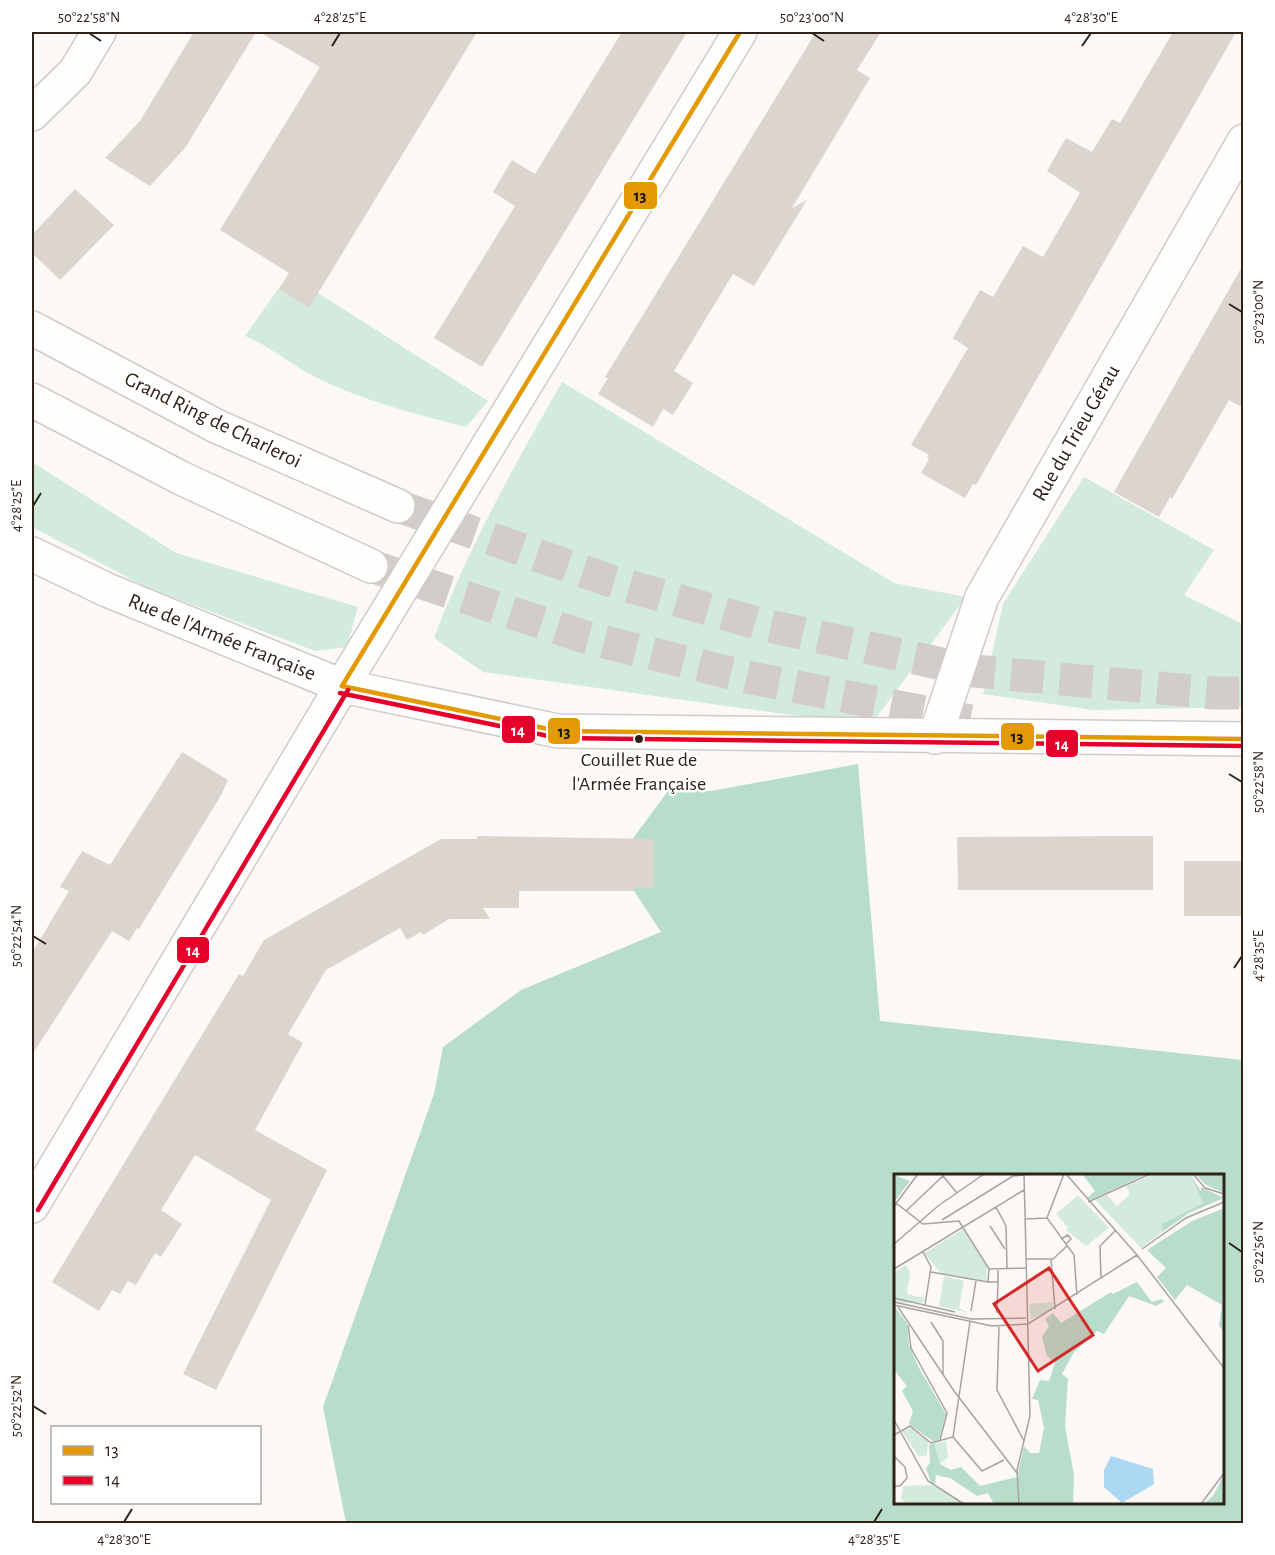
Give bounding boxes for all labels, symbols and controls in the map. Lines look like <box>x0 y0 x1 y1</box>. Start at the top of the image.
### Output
text: 50°22'58"N <box>58 10 120 25</box>
text: 4°28'25"E <box>314 10 366 25</box>
text: 50°23'00"N <box>780 10 844 25</box>
text: 4°28'30"E <box>1064 10 1118 25</box>
line badge: 13 <box>623 181 658 210</box>
text: 13 <box>634 188 646 204</box>
text: 50°23'00"N <box>1251 280 1266 344</box>
street label: Rue du Trieu Gérau <box>1028 361 1124 505</box>
street label: Grand Ring de Charleroi <box>121 368 305 472</box>
text: 4°28'25"E <box>9 480 24 532</box>
street label: Rue de l'Armée Française <box>125 590 319 684</box>
line badge: 14 <box>501 715 536 744</box>
line badge: 13 <box>547 717 581 745</box>
line badge: 13 <box>1000 722 1035 751</box>
text: 14 <box>511 723 525 739</box>
text: 13 <box>558 724 570 740</box>
text: 13 <box>1011 729 1023 745</box>
line badge: 14 <box>1045 729 1079 758</box>
marker: Couillet Rue de l'Armée Française <box>633 733 645 745</box>
text: 14 <box>1055 737 1069 753</box>
place label: Couillet Rue de l'Armée Française <box>572 750 706 794</box>
text: 50°22'58"N <box>1251 751 1266 813</box>
text: 50°22'54"N <box>9 905 24 967</box>
text: 4°28'35"E <box>1251 930 1266 982</box>
line badge: 14 <box>176 936 210 964</box>
text: 14 <box>186 943 200 959</box>
inset map <box>894 1174 1224 1504</box>
text: 50°22'56"N <box>1251 1221 1266 1283</box>
text: 50°22'52"N <box>9 1375 24 1437</box>
legend <box>51 1426 261 1504</box>
text: 13 <box>105 1442 119 1460</box>
text: 14 <box>105 1472 120 1490</box>
text: 4°28'30"E <box>97 1532 151 1547</box>
text: 4°28'35"E <box>848 1532 900 1547</box>

